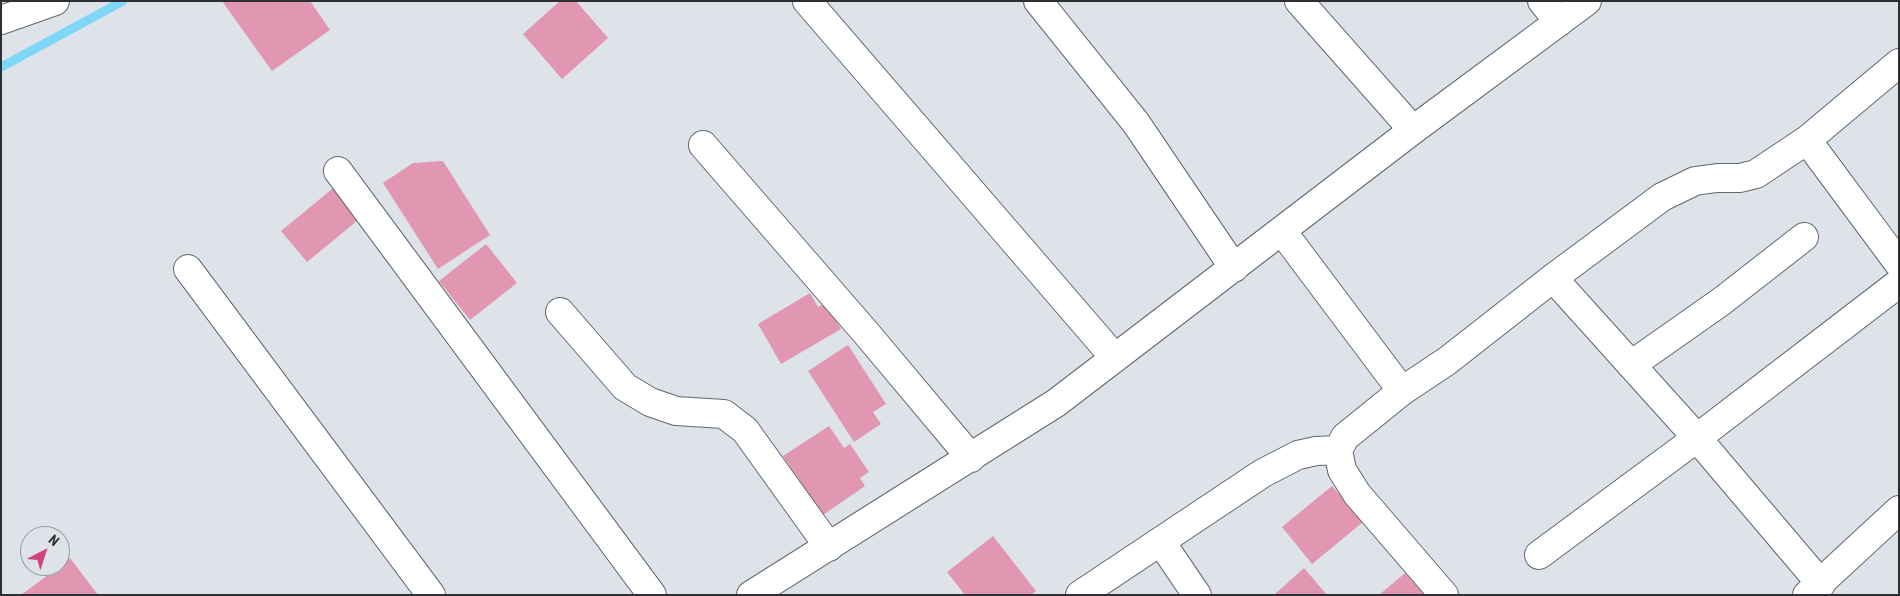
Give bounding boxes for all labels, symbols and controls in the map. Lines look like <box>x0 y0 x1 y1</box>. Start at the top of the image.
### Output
north arrow <box>20 526 70 576</box>
text: N <box>46 531 62 549</box>

